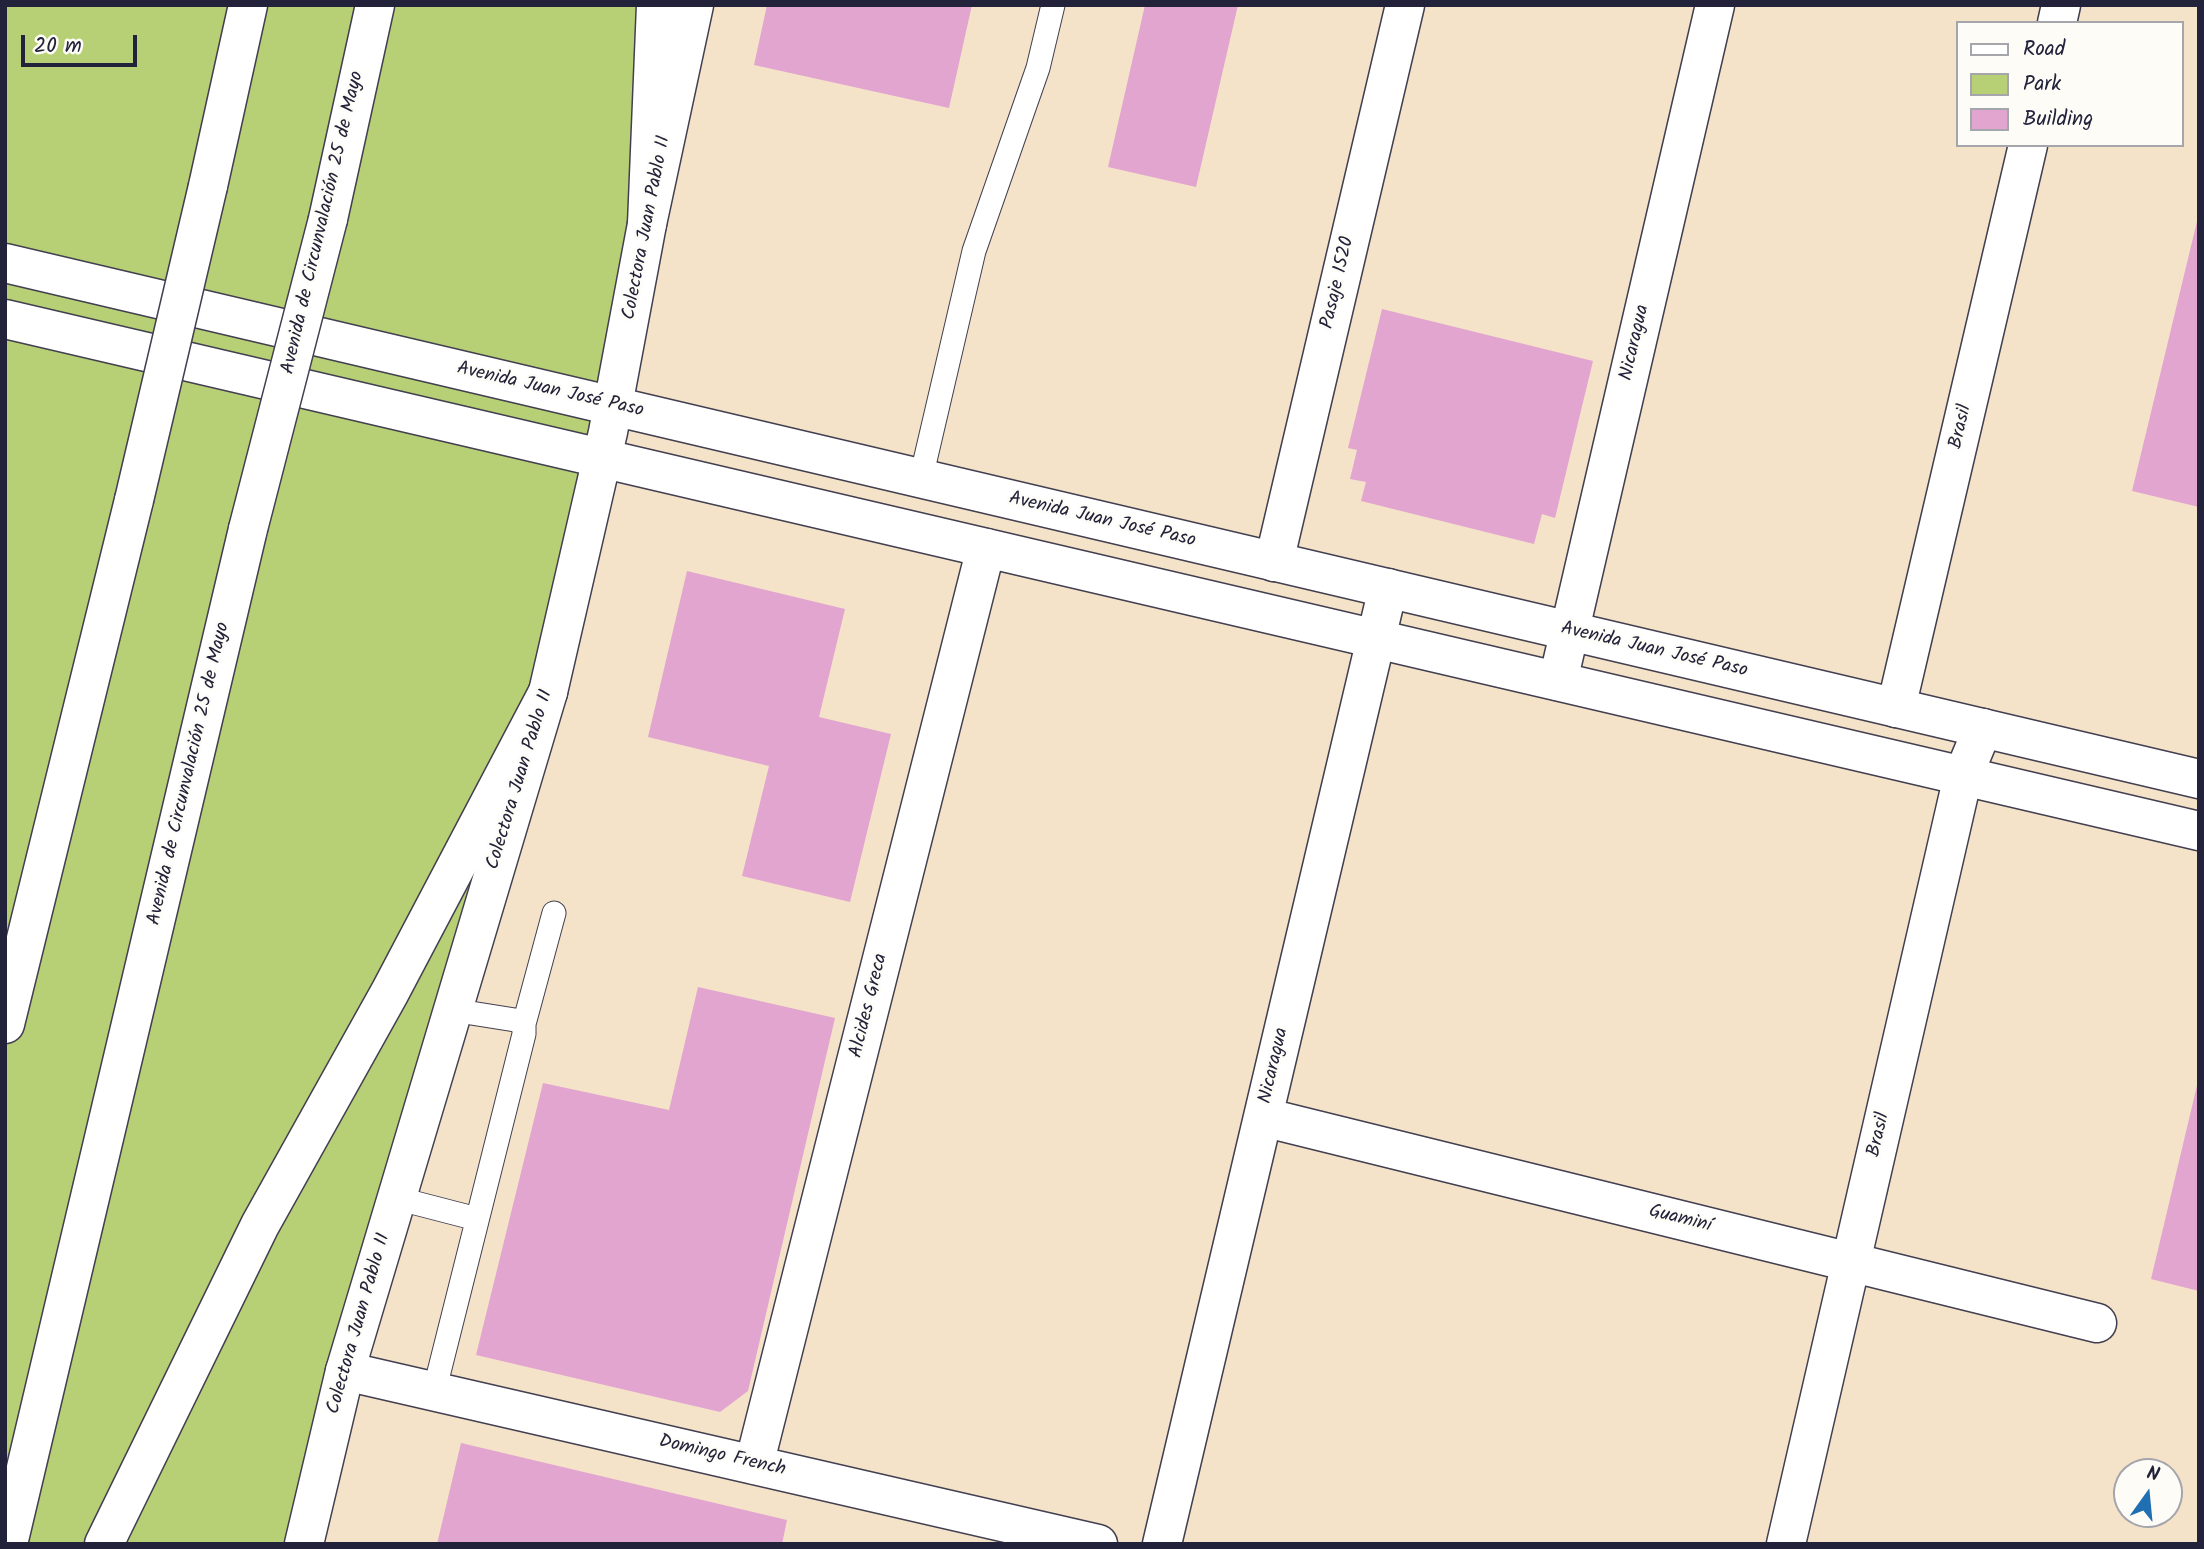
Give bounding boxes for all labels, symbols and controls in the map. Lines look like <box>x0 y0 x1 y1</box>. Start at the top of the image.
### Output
scale bar <box>24 21 140 65</box>
legend <box>1955 21 2183 147</box>
text: 20 m <box>34 30 82 63</box>
text: Road <box>2023 33 2065 66</box>
text: Park <box>2023 68 2061 101</box>
street label: Avenida de Circunvalación 25 de Mayo <box>278 69 370 377</box>
text: Building <box>2023 103 2093 136</box>
street label: Colectora Juan Pablo II <box>619 134 677 322</box>
street label: Pasaje 1520 <box>1317 235 1361 331</box>
street label: Nicaragua <box>1616 303 1656 383</box>
street label: Avenida Juan José Paso <box>454 358 646 424</box>
street label: Brasil <box>1946 403 1978 451</box>
street label: Avenida Juan José Paso <box>1006 488 1198 554</box>
street label: Avenida Juan José Paso <box>1558 618 1750 684</box>
street label: Avenida de Circunvalación 25 de Mayo <box>144 620 236 928</box>
street label: Colectora Juan Pablo II <box>483 687 559 873</box>
street label: Alcides Greca <box>846 951 894 1061</box>
street label: Nicaragua <box>1255 1026 1295 1106</box>
street label: Brasil <box>1864 1111 1896 1159</box>
street label: Guaminí <box>1646 1201 1714 1239</box>
street label: Colectora Juan Pablo II <box>323 1231 397 1417</box>
street label: Domingo French <box>656 1431 788 1483</box>
north arrow <box>2113 1458 2183 1528</box>
text: N <box>2143 1459 2163 1491</box>

